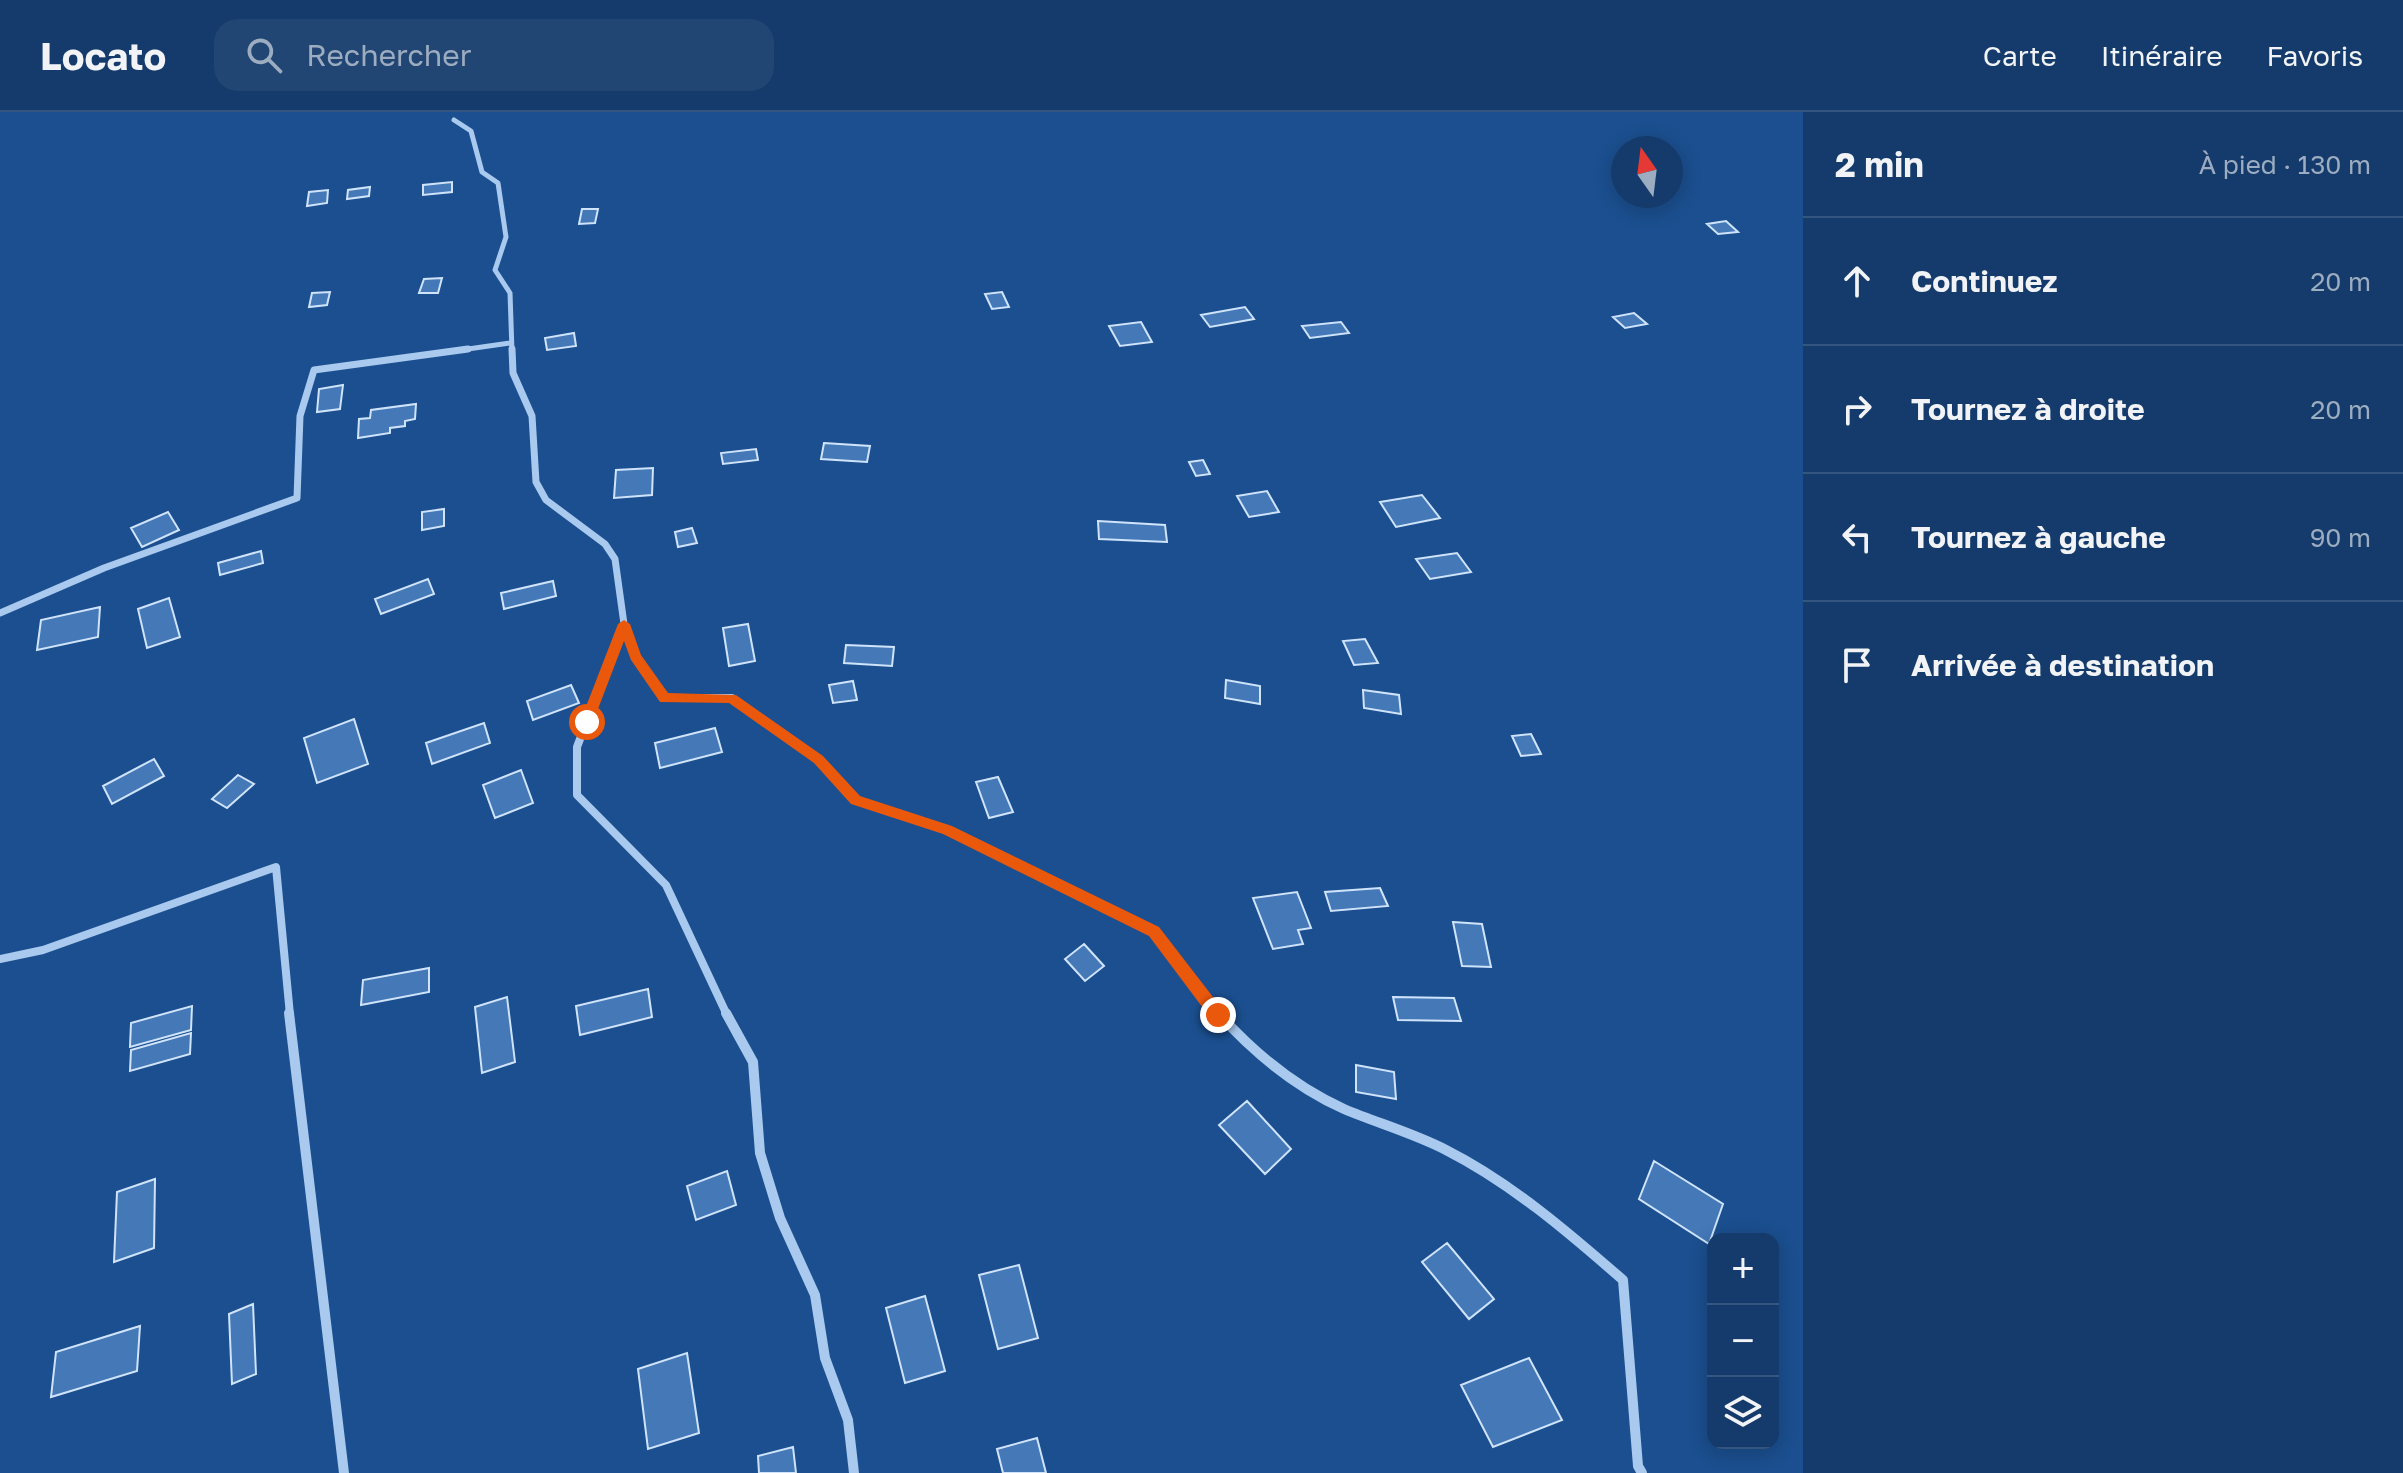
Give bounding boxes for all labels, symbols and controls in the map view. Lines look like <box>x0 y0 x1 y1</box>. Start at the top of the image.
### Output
search box <box>214 19 774 91</box>
text: Locato <box>40 33 166 78</box>
icon: search <box>242 33 286 77</box>
text: Rechercher <box>306 37 471 73</box>
text: Carte <box>1983 39 2057 72</box>
text: Itinéraire <box>2101 39 2222 72</box>
text: Favoris <box>2266 39 2363 72</box>
north arrow <box>1611 136 1683 208</box>
text: 2 min <box>1835 144 1924 184</box>
text: À pied · 130 m <box>2199 149 2371 180</box>
icon: ahead <box>1835 259 1879 303</box>
text: Continuez <box>1911 263 2058 299</box>
text: 20 m <box>2310 266 2371 297</box>
icon: right <box>1835 387 1879 431</box>
text: Tournez à droite <box>1911 391 2145 427</box>
text: 20 m <box>2310 394 2371 425</box>
icon: left <box>1835 515 1879 559</box>
text: Tournez à gauche <box>1911 519 2166 555</box>
text: 90 m <box>2310 522 2371 553</box>
icon: arrive <box>1835 643 1879 687</box>
text: Arrivée à destination <box>1911 647 2214 683</box>
route start <box>569 704 605 740</box>
route end <box>1200 997 1236 1033</box>
map controls <box>1707 1233 1779 1449</box>
button: + <box>1707 1233 1779 1305</box>
button: − <box>1707 1305 1779 1377</box>
button: layers <box>1707 1377 1779 1449</box>

